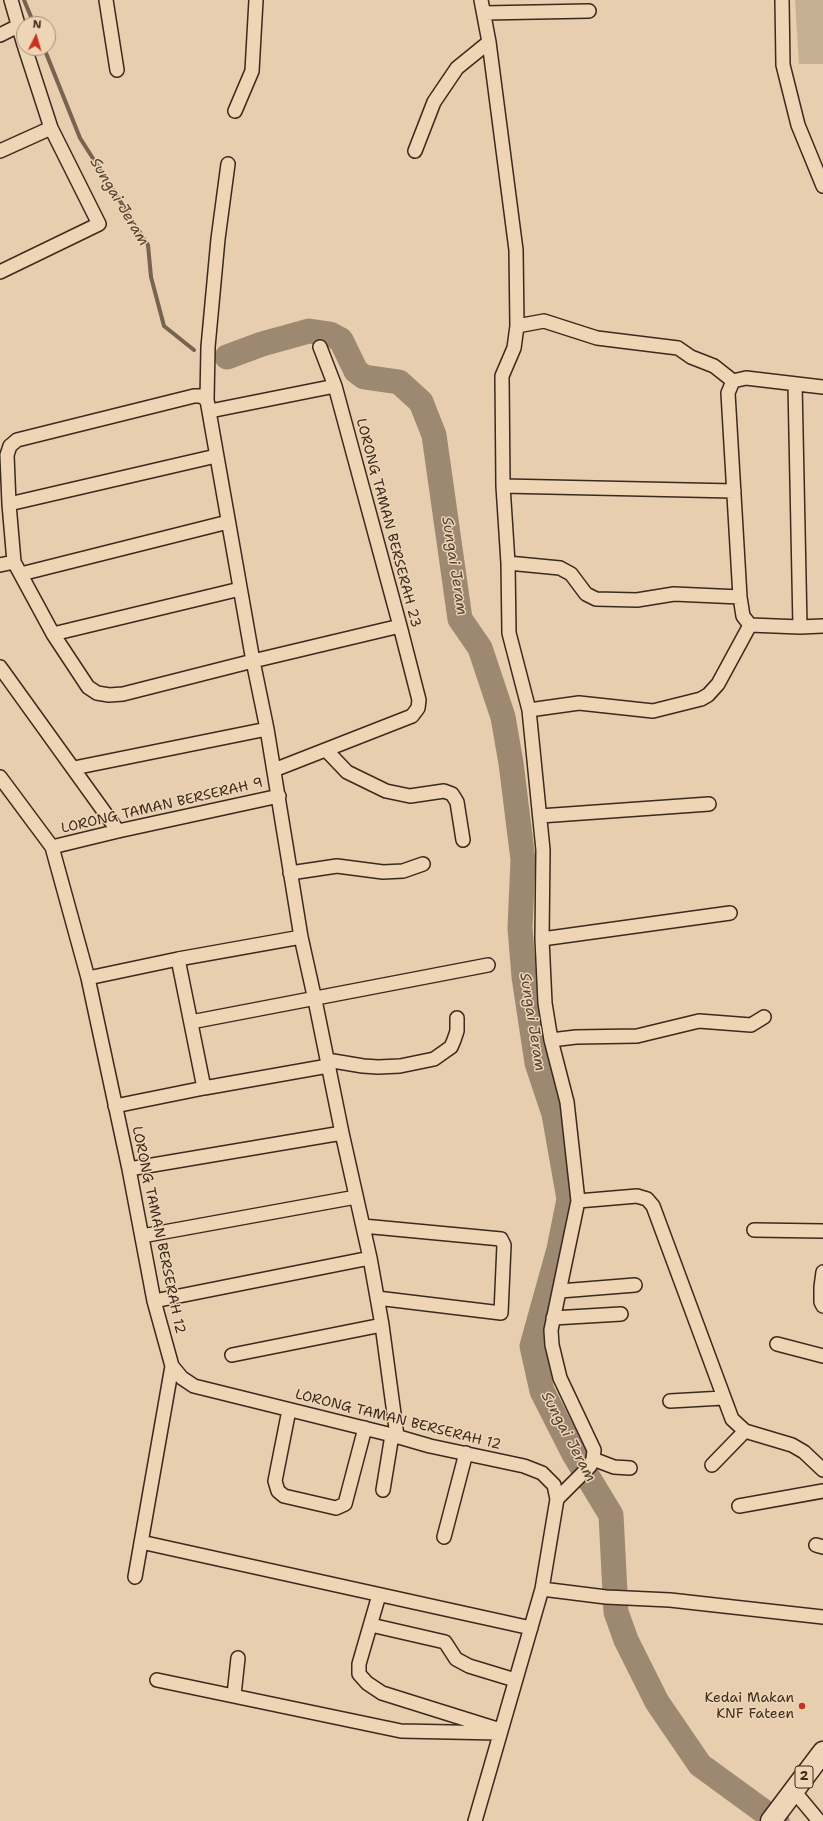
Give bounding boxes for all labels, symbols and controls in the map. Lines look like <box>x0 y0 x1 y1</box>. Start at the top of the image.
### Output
north arrow <box>16 16 56 56</box>
text: N <box>32 17 42 32</box>
water label: Sungai Jeram <box>86 155 152 249</box>
street label: LORONG TAMAN BERSERAH 23 <box>352 417 424 629</box>
water label: Sungai Jeram <box>437 515 471 617</box>
street label: LORONG TAMAN BERSERAH 9 <box>59 775 265 837</box>
water label: Sungai Jeram <box>515 971 549 1073</box>
street label: LORONG TAMAN BERSERAH 12 <box>128 1125 188 1335</box>
street label: LORONG TAMAN BERSERAH 12 <box>293 1386 503 1454</box>
water label: Sungai Jeram <box>537 1389 599 1485</box>
place label: Kedai Makan KNF Fateen <box>704 1690 794 1722</box>
marker: Kedai Makan KNF Fateen <box>797 1701 807 1711</box>
road number: 2 <box>795 1766 813 1788</box>

